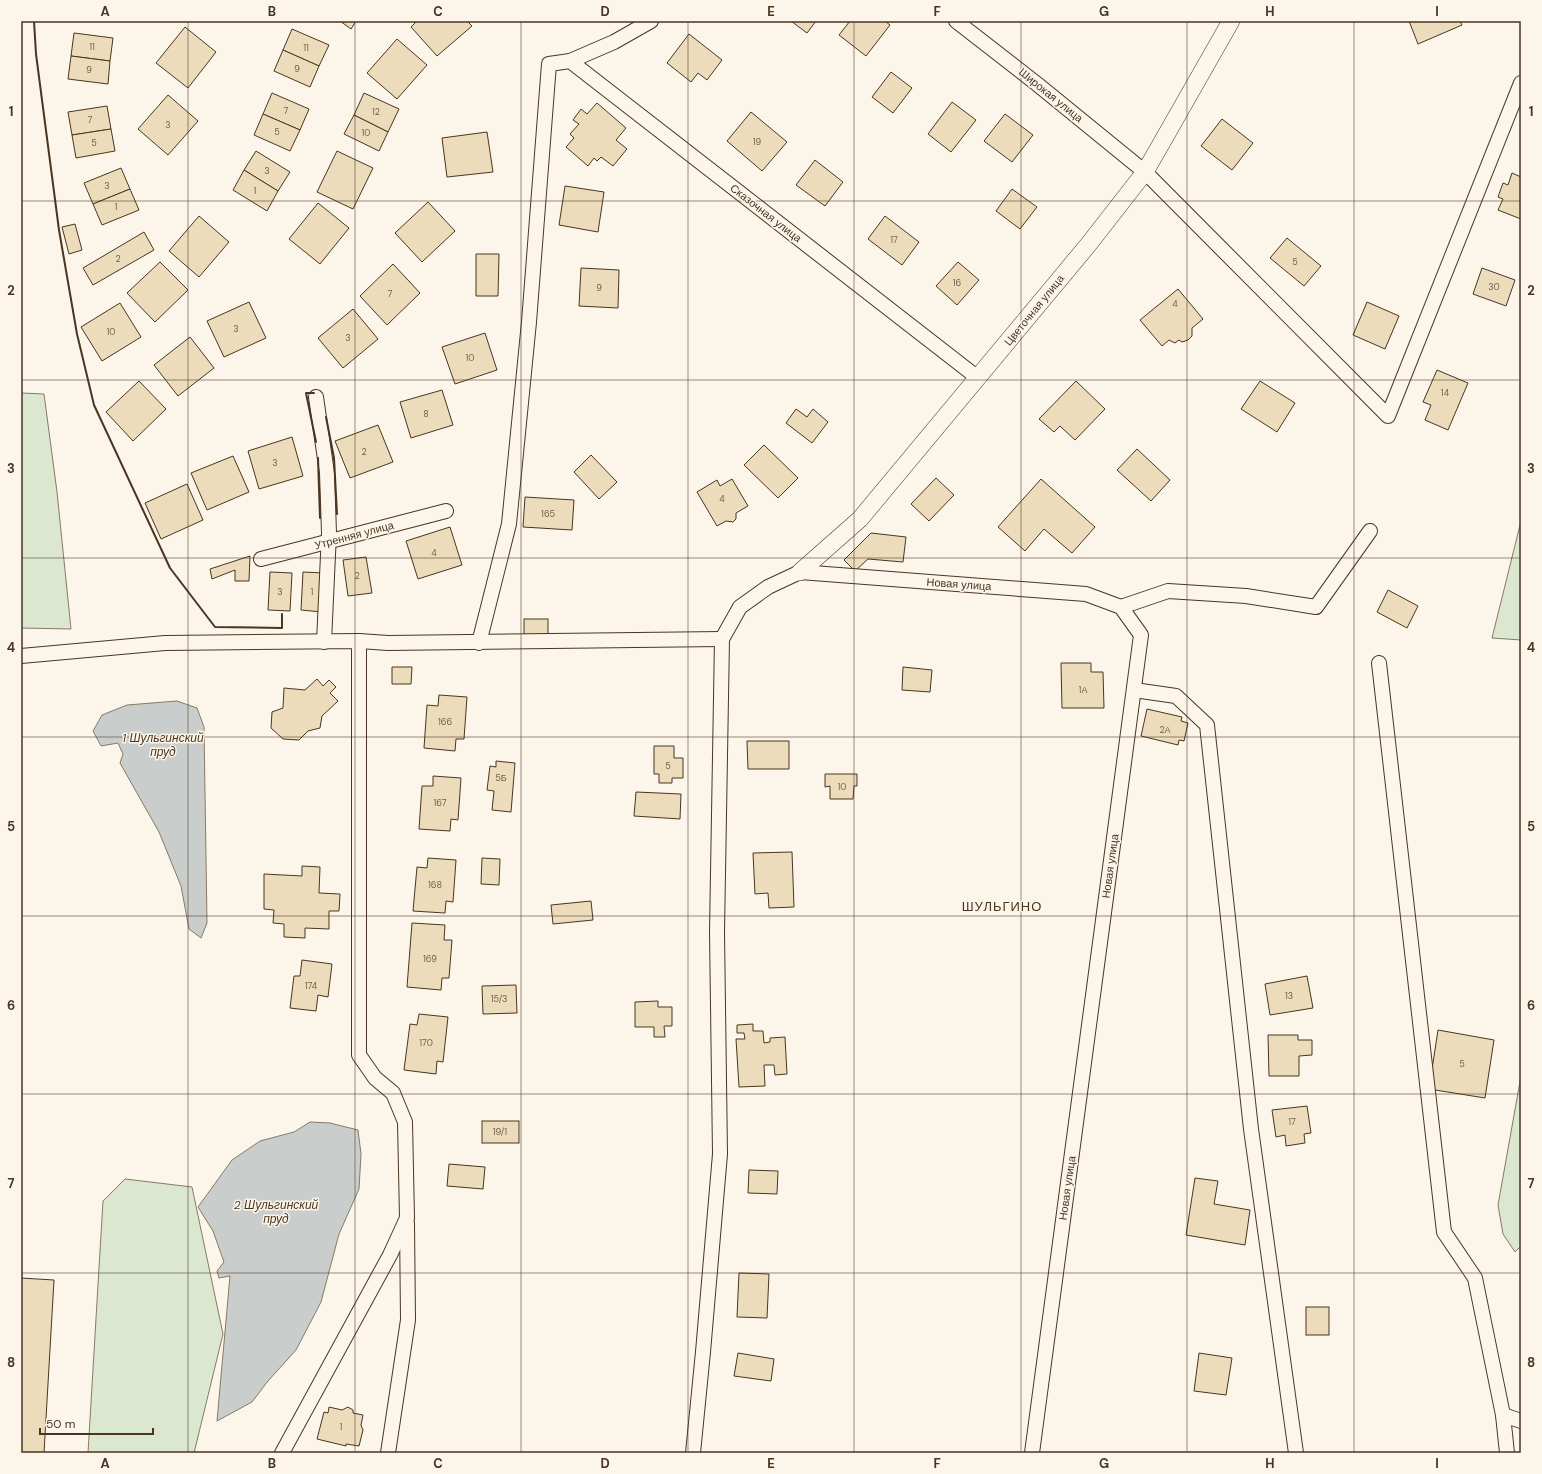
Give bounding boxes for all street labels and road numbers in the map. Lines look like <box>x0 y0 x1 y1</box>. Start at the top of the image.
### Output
street label: Широкая улица <box>1016 65 1087 126</box>
street label: Сказочная улица <box>727 181 805 246</box>
street label: Цветочная улица <box>1001 271 1068 348</box>
street label: Утренняя улица <box>313 517 396 552</box>
street label: Новая улица <box>926 575 993 593</box>
street label: Новая улица <box>1099 832 1122 899</box>
street label: Новая улица <box>1056 1154 1079 1221</box>

